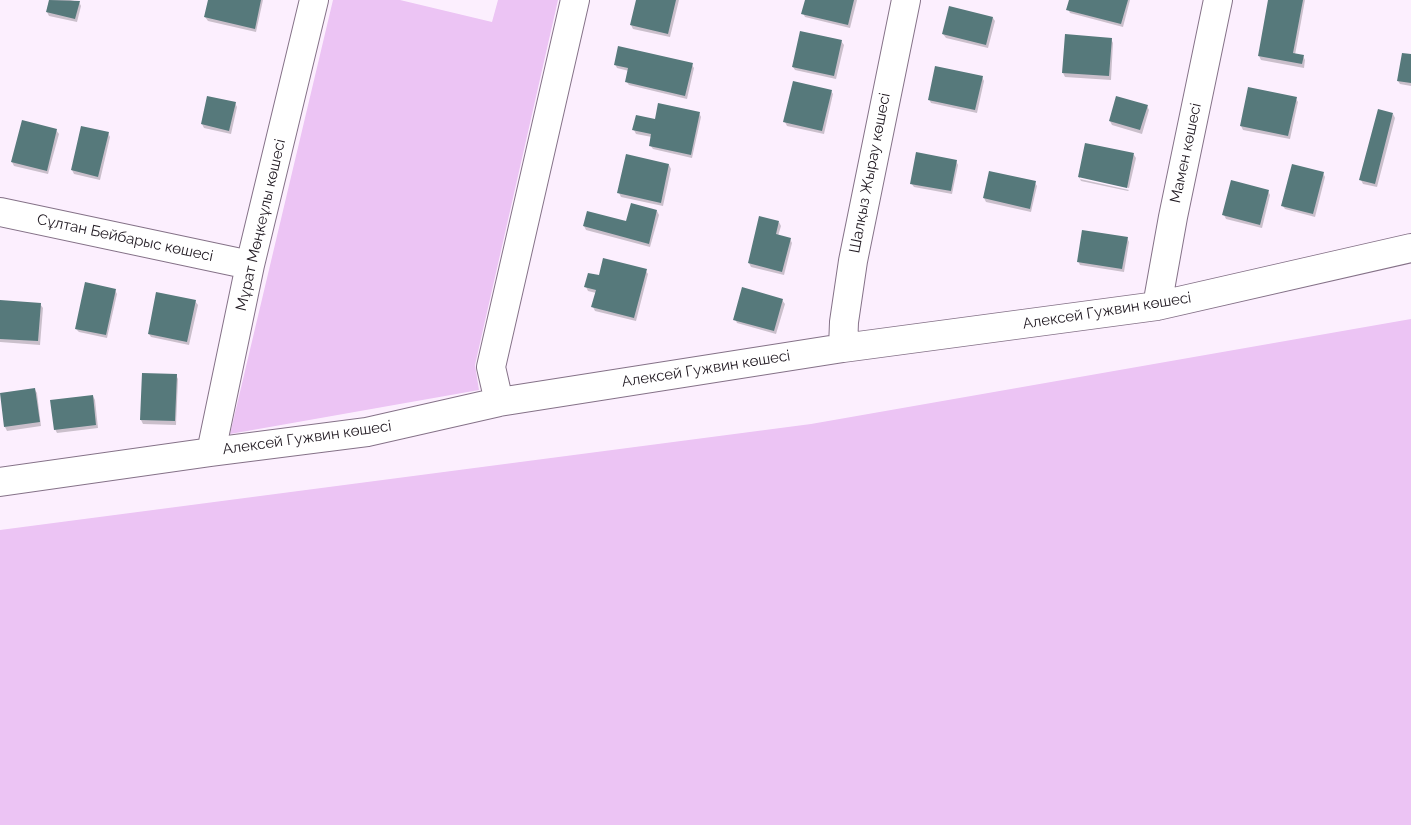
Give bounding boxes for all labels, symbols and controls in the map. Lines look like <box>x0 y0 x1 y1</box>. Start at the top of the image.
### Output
street label: Шалқыз Жырау көшесі <box>846 91 894 255</box>
street label: Мамен көшесі <box>1167 101 1205 205</box>
street label: Мұрат Мөңкеұлы көшесі <box>232 137 290 313</box>
street label: Сұлтан Бейбарыс көшесі <box>35 211 215 265</box>
street label: Алексей Гужвин көшесі <box>1021 289 1193 333</box>
street label: Алексей Гужвин көшесі <box>620 347 792 391</box>
street label: Алексей Гужвин көшесі <box>221 417 393 459</box>

